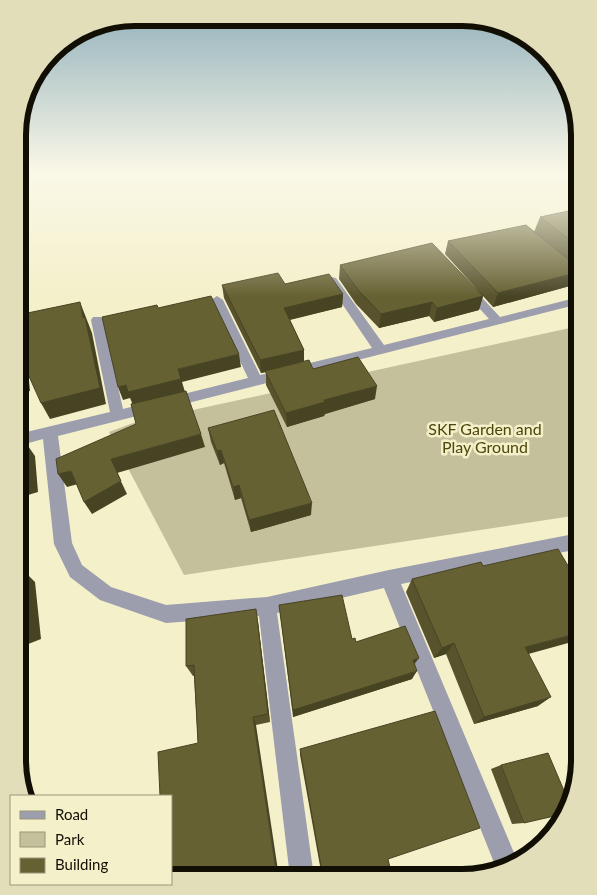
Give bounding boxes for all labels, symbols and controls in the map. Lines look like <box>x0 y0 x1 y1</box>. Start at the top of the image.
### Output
park label: SKF Garden and Play Ground <box>428 419 542 456</box>
legend <box>10 795 172 885</box>
text: Road <box>55 805 88 823</box>
text: Park <box>55 830 85 848</box>
text: Building <box>55 855 108 873</box>

